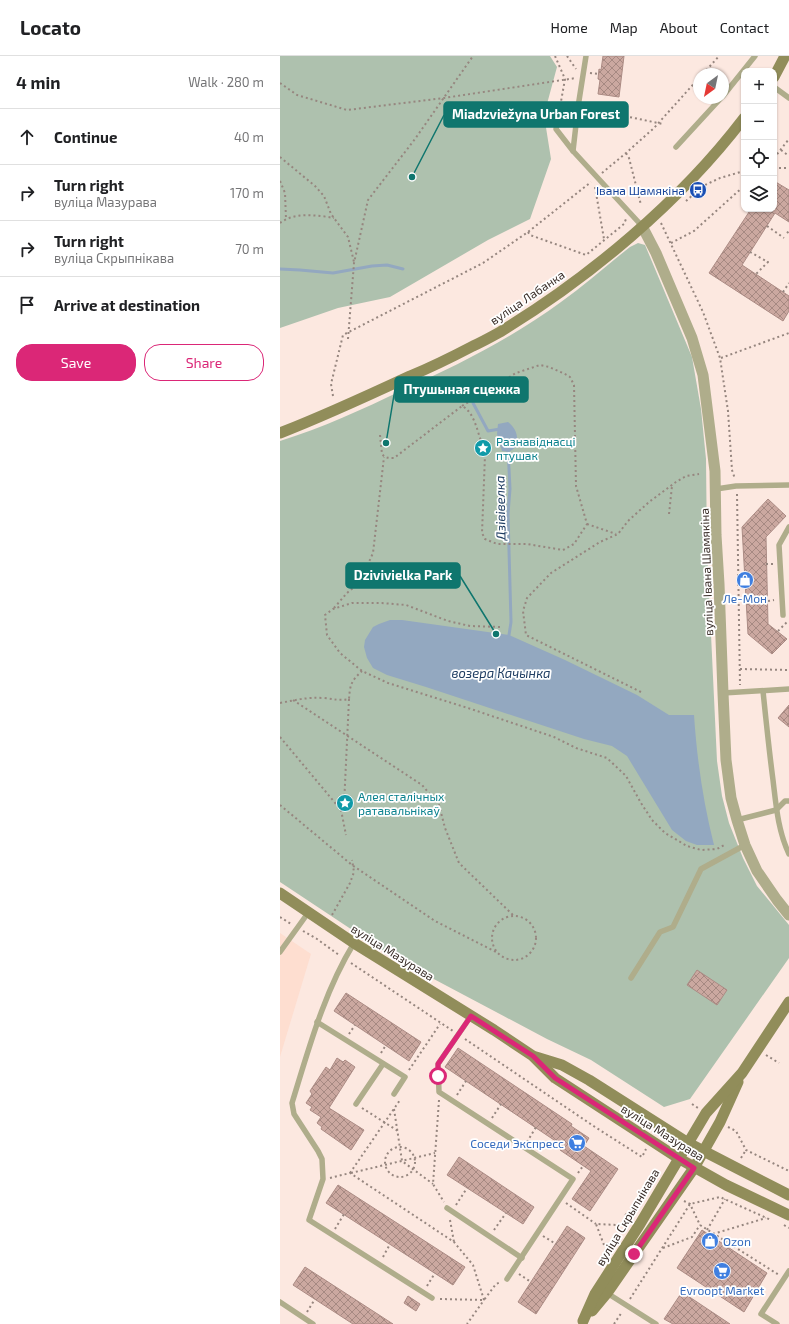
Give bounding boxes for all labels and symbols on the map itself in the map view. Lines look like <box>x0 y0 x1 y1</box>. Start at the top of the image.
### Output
north arrow <box>693 68 729 104</box>
callout: Miadzviežyna Urban Forest <box>444 102 628 127</box>
text: Miadzviežyna Urban Forest <box>452 106 621 122</box>
bus stop icon: Івана Шамякіна <box>688 180 708 200</box>
place label: Івана Шамякіна <box>596 183 685 197</box>
street label: вуліца Лабанка <box>487 267 567 328</box>
callout: Птушыная сцежка <box>395 377 528 402</box>
text: Птушыная сцежка <box>403 381 521 397</box>
place label: Разнавіднасці птушак <box>496 434 576 463</box>
place icon: Разнавіднасці птушак <box>473 438 493 458</box>
water label: Дзівівелка <box>491 475 509 542</box>
street label: вуліца Івана Шамякіна <box>697 508 716 636</box>
callout: Dzivivielka Park <box>346 563 460 588</box>
text: Dzivivielka Park <box>354 567 453 583</box>
shop icon: Ле-Мон <box>735 570 755 590</box>
place label: Ле-Мон <box>723 591 767 605</box>
water label: возера Качынка <box>451 665 551 681</box>
place label: Алея сталічных ратавальнікаў <box>358 789 445 818</box>
place icon: Алея сталічных ратавальнікаў <box>335 793 355 813</box>
street label: вуліца Мазурава <box>348 921 437 984</box>
route start <box>429 1067 447 1085</box>
street label: вуліца Мазурава <box>618 1101 707 1164</box>
supermarket icon: Соседи Экспресс <box>567 1133 587 1153</box>
place label: Соседи Экспресс <box>470 1136 564 1150</box>
street label: вуліца Скрыпнікава <box>592 1166 662 1269</box>
shop icon: Ozon <box>700 1231 720 1251</box>
place label: Ozon <box>723 1234 751 1248</box>
route end <box>625 1245 643 1263</box>
supermarket icon: Evroopt Market <box>712 1261 732 1281</box>
place label: Evroopt Market <box>680 1283 765 1297</box>

